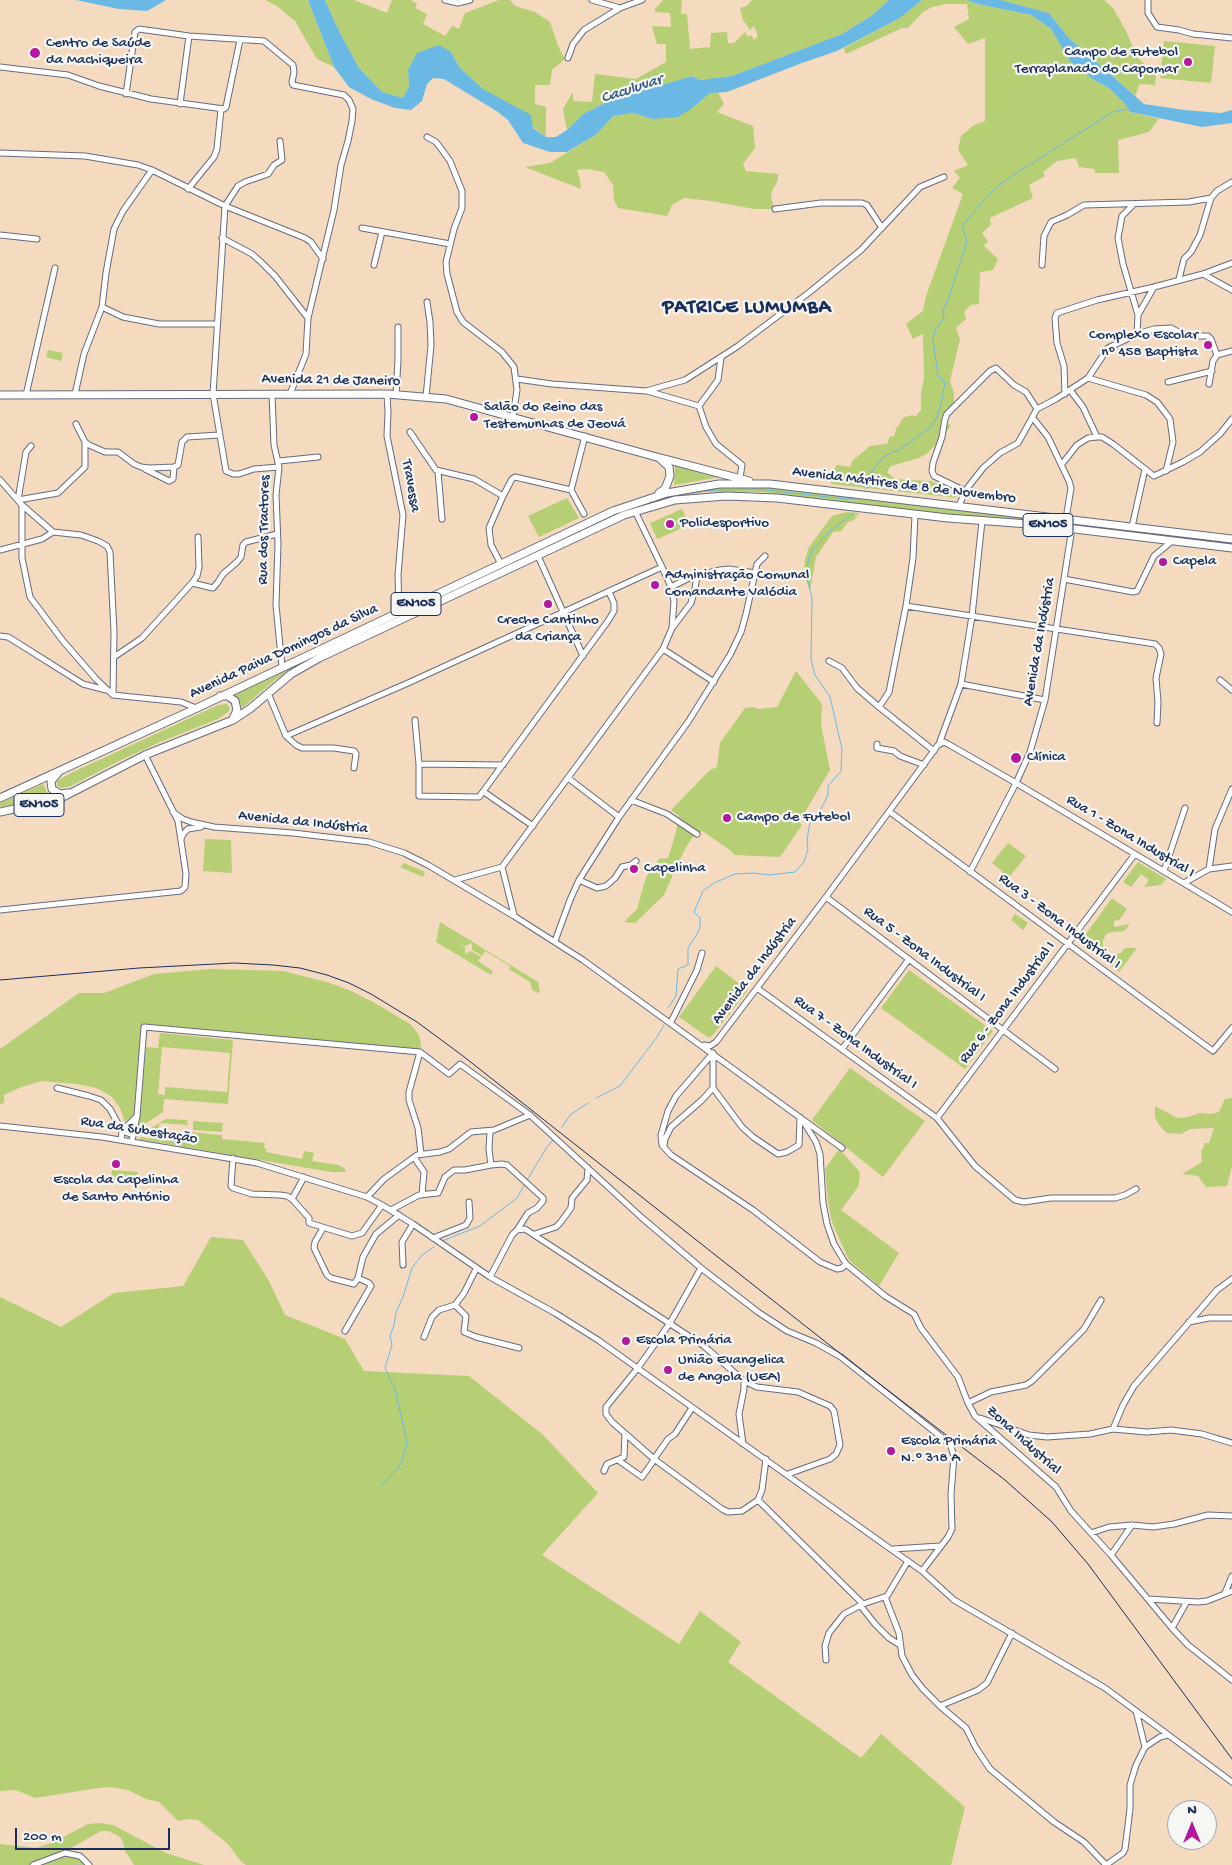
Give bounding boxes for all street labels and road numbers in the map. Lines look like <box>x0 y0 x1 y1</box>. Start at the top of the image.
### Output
street label: Avenida 21 de Janeiro <box>261 371 401 391</box>
street label: Travessa <box>397 458 423 514</box>
street label: Avenida Mártires de 8 de Novembro <box>791 463 1017 509</box>
street label: Rua dos Tractores <box>255 475 275 585</box>
road number: EN105 <box>1023 514 1073 536</box>
street label: Avenida da Indústria <box>1020 576 1060 708</box>
road number: EN105 <box>391 592 441 616</box>
street label: Avenida Paiva Domingos da Silva <box>187 600 381 704</box>
street label: Rua 1 - Zona Industrial I <box>1062 792 1198 882</box>
road number: EN105 <box>14 794 64 816</box>
street label: Avenida da Indústria <box>237 807 369 839</box>
street label: Rua 3 - Zona Industrial I <box>994 870 1124 974</box>
street label: Rua 5 - Zona Industrial I <box>859 903 989 1007</box>
street label: Avenida da Indústria <box>709 914 801 1028</box>
street label: Rua 6 - Zona Industrial I <box>956 938 1060 1068</box>
street label: Rua 7 - Zona Industrial I <box>790 992 920 1094</box>
street label: Rua da Subestação <box>79 1113 199 1149</box>
street label: Zona Industrial <box>982 1403 1064 1479</box>

